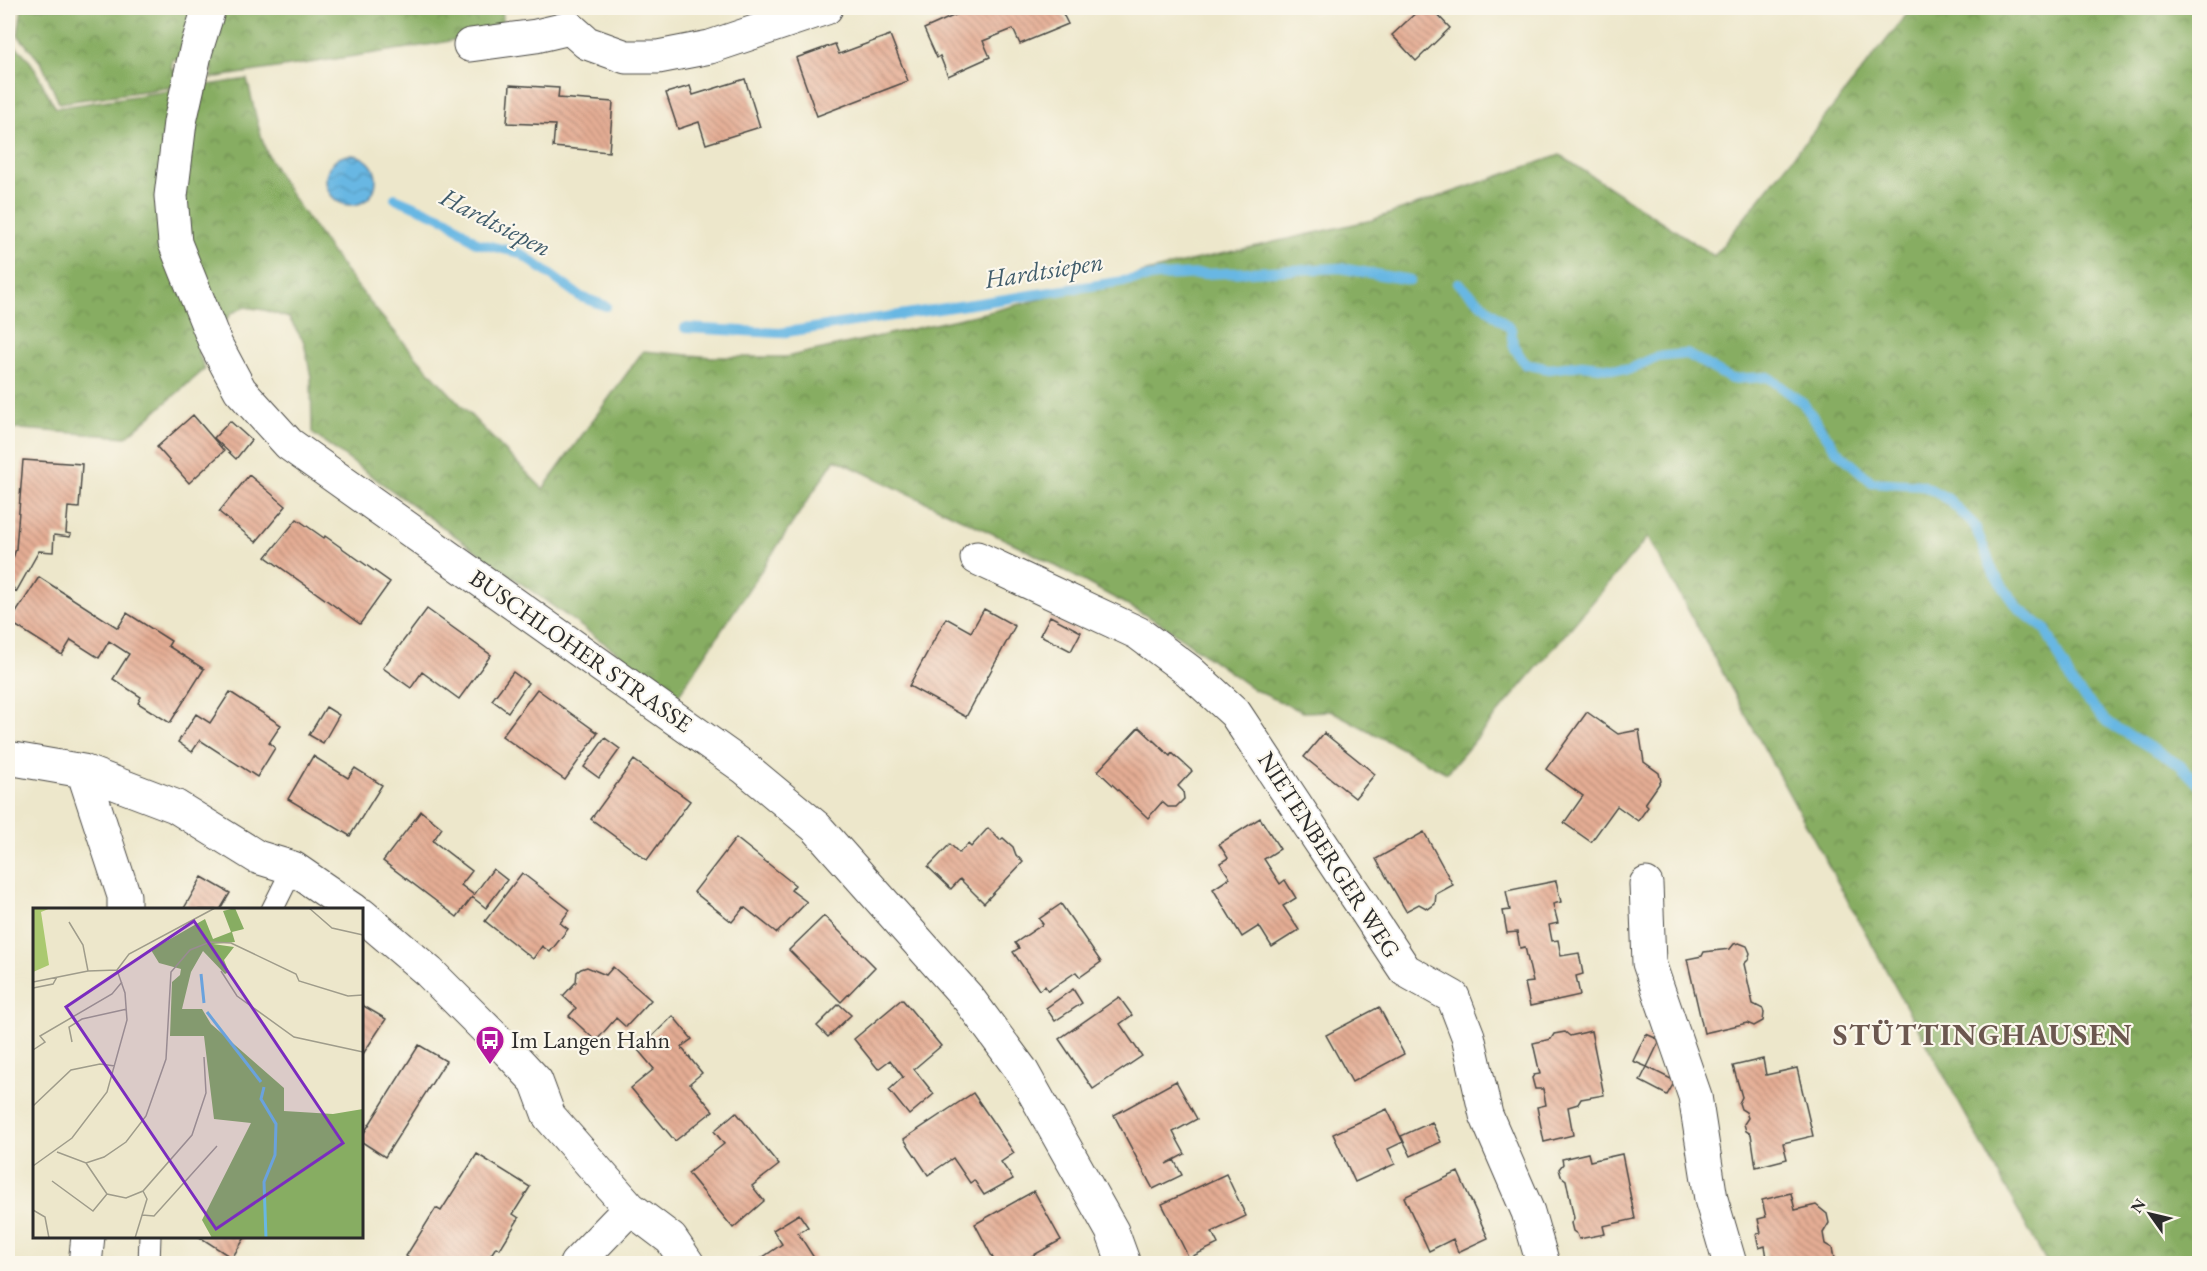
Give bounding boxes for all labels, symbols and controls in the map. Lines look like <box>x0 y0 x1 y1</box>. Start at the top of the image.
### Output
water label: Hardtsiepen <box>434 179 557 264</box>
water label: Hardtsiepen <box>981 244 1106 296</box>
street label: BUSCHLOHER STRASSE <box>464 562 698 739</box>
street label: NIETENBERGER WEG <box>1251 746 1408 964</box>
inset map <box>33 908 363 1238</box>
district label: STÜTTINGHAUSEN <box>1833 1015 2133 1054</box>
bus stop icon: Im Langen Hahn <box>474 1024 506 1066</box>
place label: Im Langen Hahn <box>511 1024 671 1055</box>
north arrow <box>2120 1184 2180 1244</box>
text: N <box>2126 1195 2150 1217</box>

